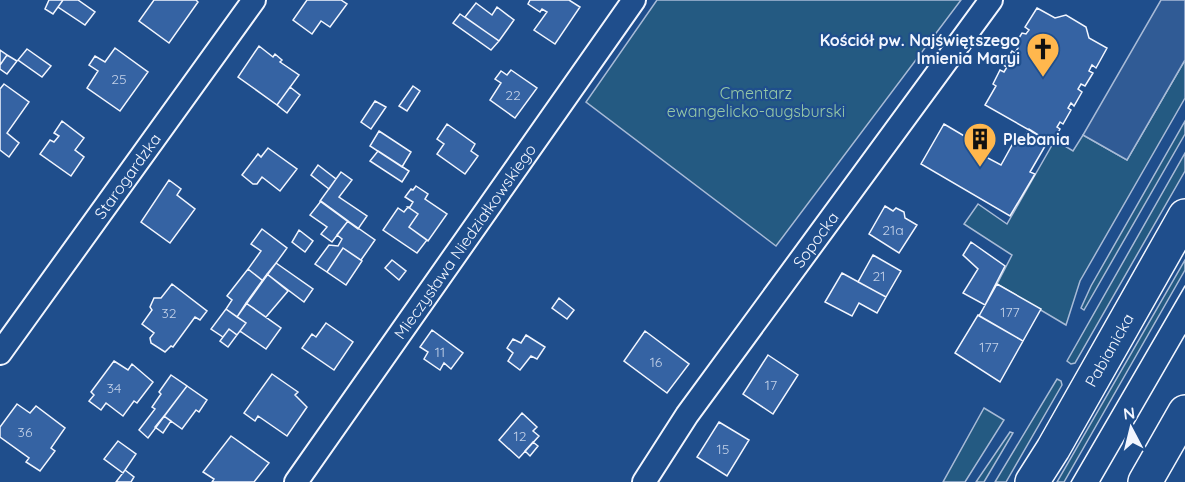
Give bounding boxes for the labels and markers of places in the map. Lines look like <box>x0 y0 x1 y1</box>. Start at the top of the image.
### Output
place label: Kościół pw. Najświętszego Imienia Maryi <box>820 30 1020 68</box>
church icon: Kościół pw. Najświętszego Imienia Maryi <box>1025 31 1061 78</box>
building icon: Plebania <box>962 121 998 168</box>
place label: Plebania <box>1003 129 1070 149</box>

